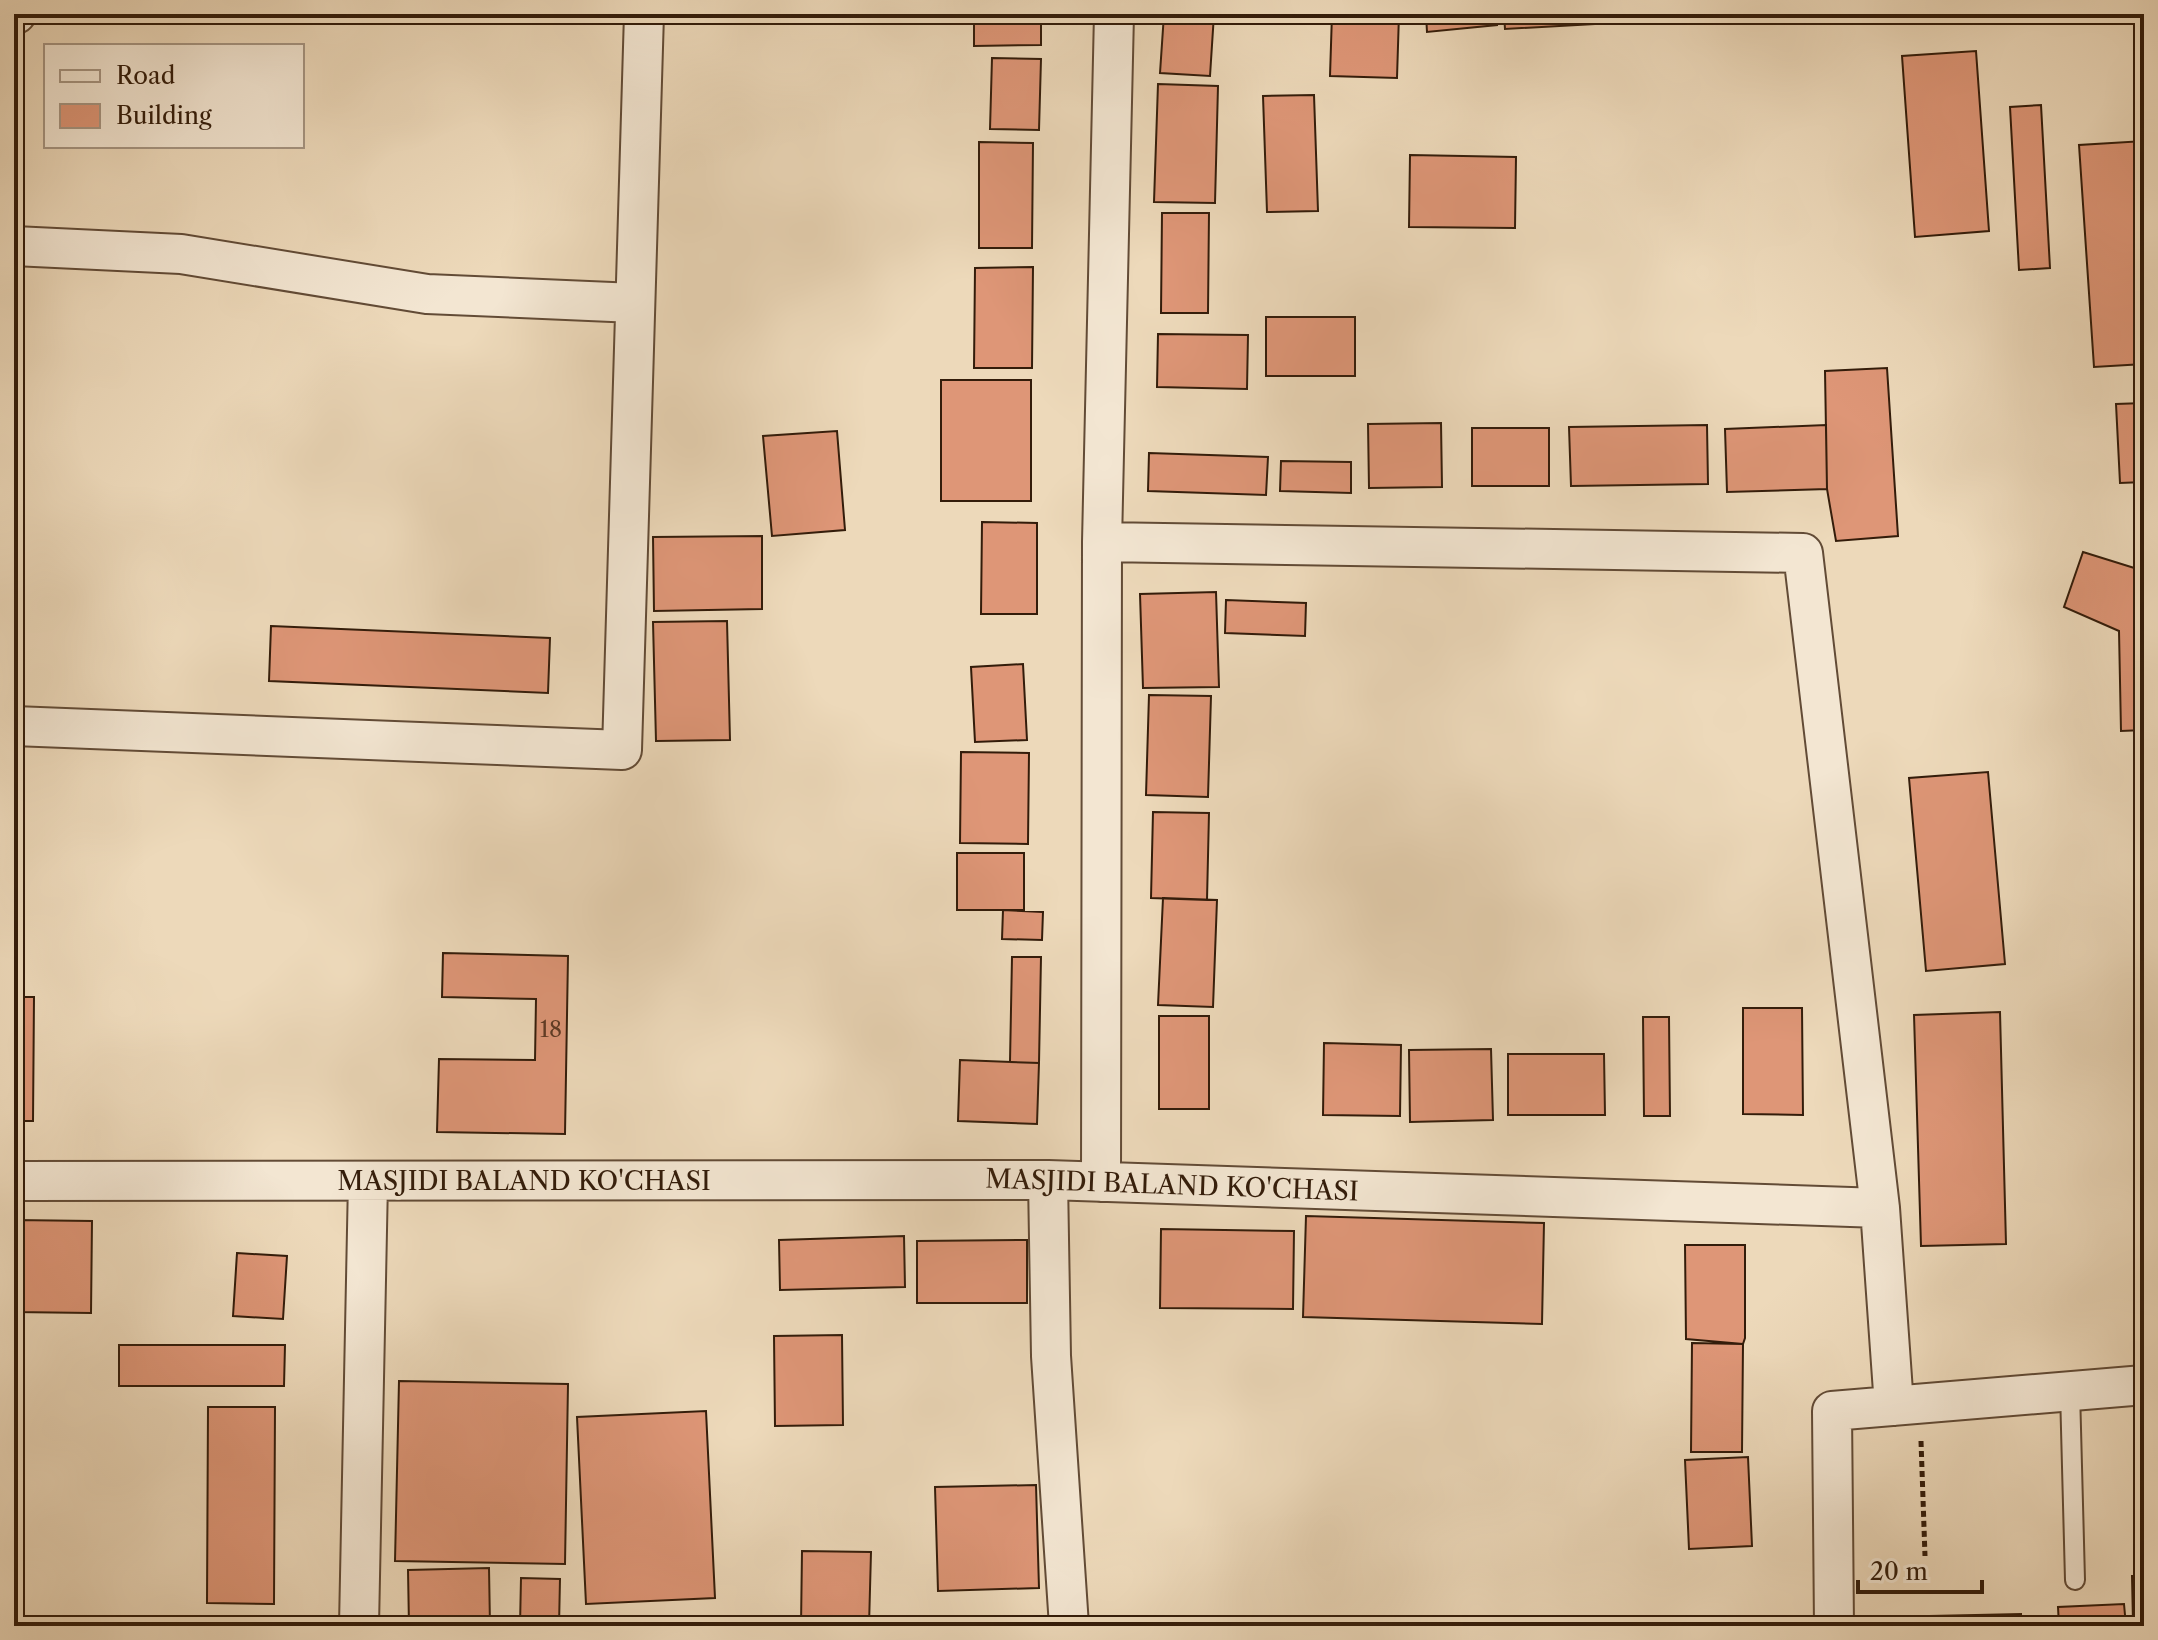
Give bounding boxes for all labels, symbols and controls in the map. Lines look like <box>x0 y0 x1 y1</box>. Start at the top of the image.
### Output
legend <box>44 44 304 148</box>
text: Road <box>116 61 176 90</box>
text: Building <box>116 101 212 130</box>
house number: 18 <box>540 1016 562 1043</box>
street label: MASJIDI BALAND KO'CHASI <box>985 1162 1359 1208</box>
street label: MASJIDI BALAND KO'CHASI <box>337 1165 711 1197</box>
scale bar <box>1858 1544 1982 1594</box>
text: 20 m <box>1870 1557 1928 1586</box>

